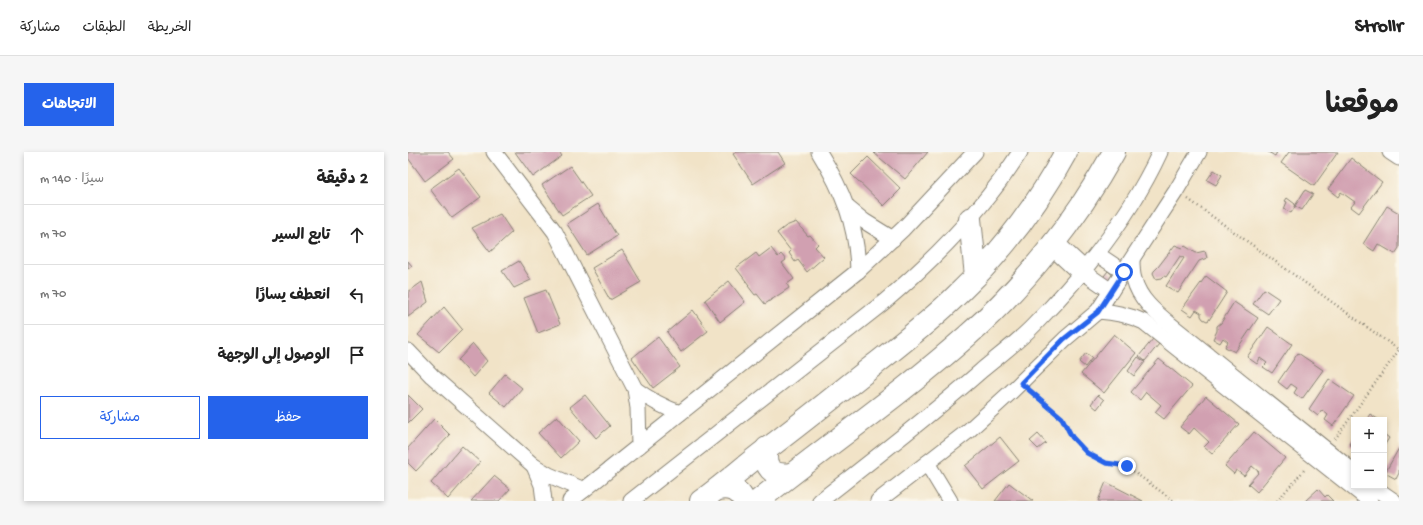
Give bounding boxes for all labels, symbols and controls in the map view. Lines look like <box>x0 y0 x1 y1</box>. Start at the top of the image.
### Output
text: Strollr <box>1355 16 1403 39</box>
text: مشاركة <box>20 20 60 37</box>
text: الطبقات <box>82 20 126 37</box>
text: الخريطة <box>148 20 191 37</box>
button: الاتجاهات <box>24 83 114 126</box>
text: موقعنا <box>1325 90 1399 123</box>
text: 2 دقيقة <box>316 170 368 190</box>
text: سيرًا · 140 m <box>40 172 104 187</box>
icon: ahead <box>346 224 368 246</box>
text: 70 m <box>40 227 66 242</box>
text: تابع السير <box>273 227 330 245</box>
route start <box>1115 263 1133 281</box>
icon: left <box>346 284 368 306</box>
text: 70 m <box>40 287 66 302</box>
text: انعطف يسارًا <box>256 287 330 305</box>
icon: arrive <box>346 344 368 366</box>
text: الوصول إلى الوجهة <box>217 347 330 365</box>
button: مشاركة <box>40 396 200 439</box>
button: حفظ <box>208 396 368 439</box>
map controls <box>1351 417 1387 489</box>
button: + <box>1351 417 1387 453</box>
button: − <box>1351 453 1387 489</box>
route end <box>1118 457 1136 475</box>

